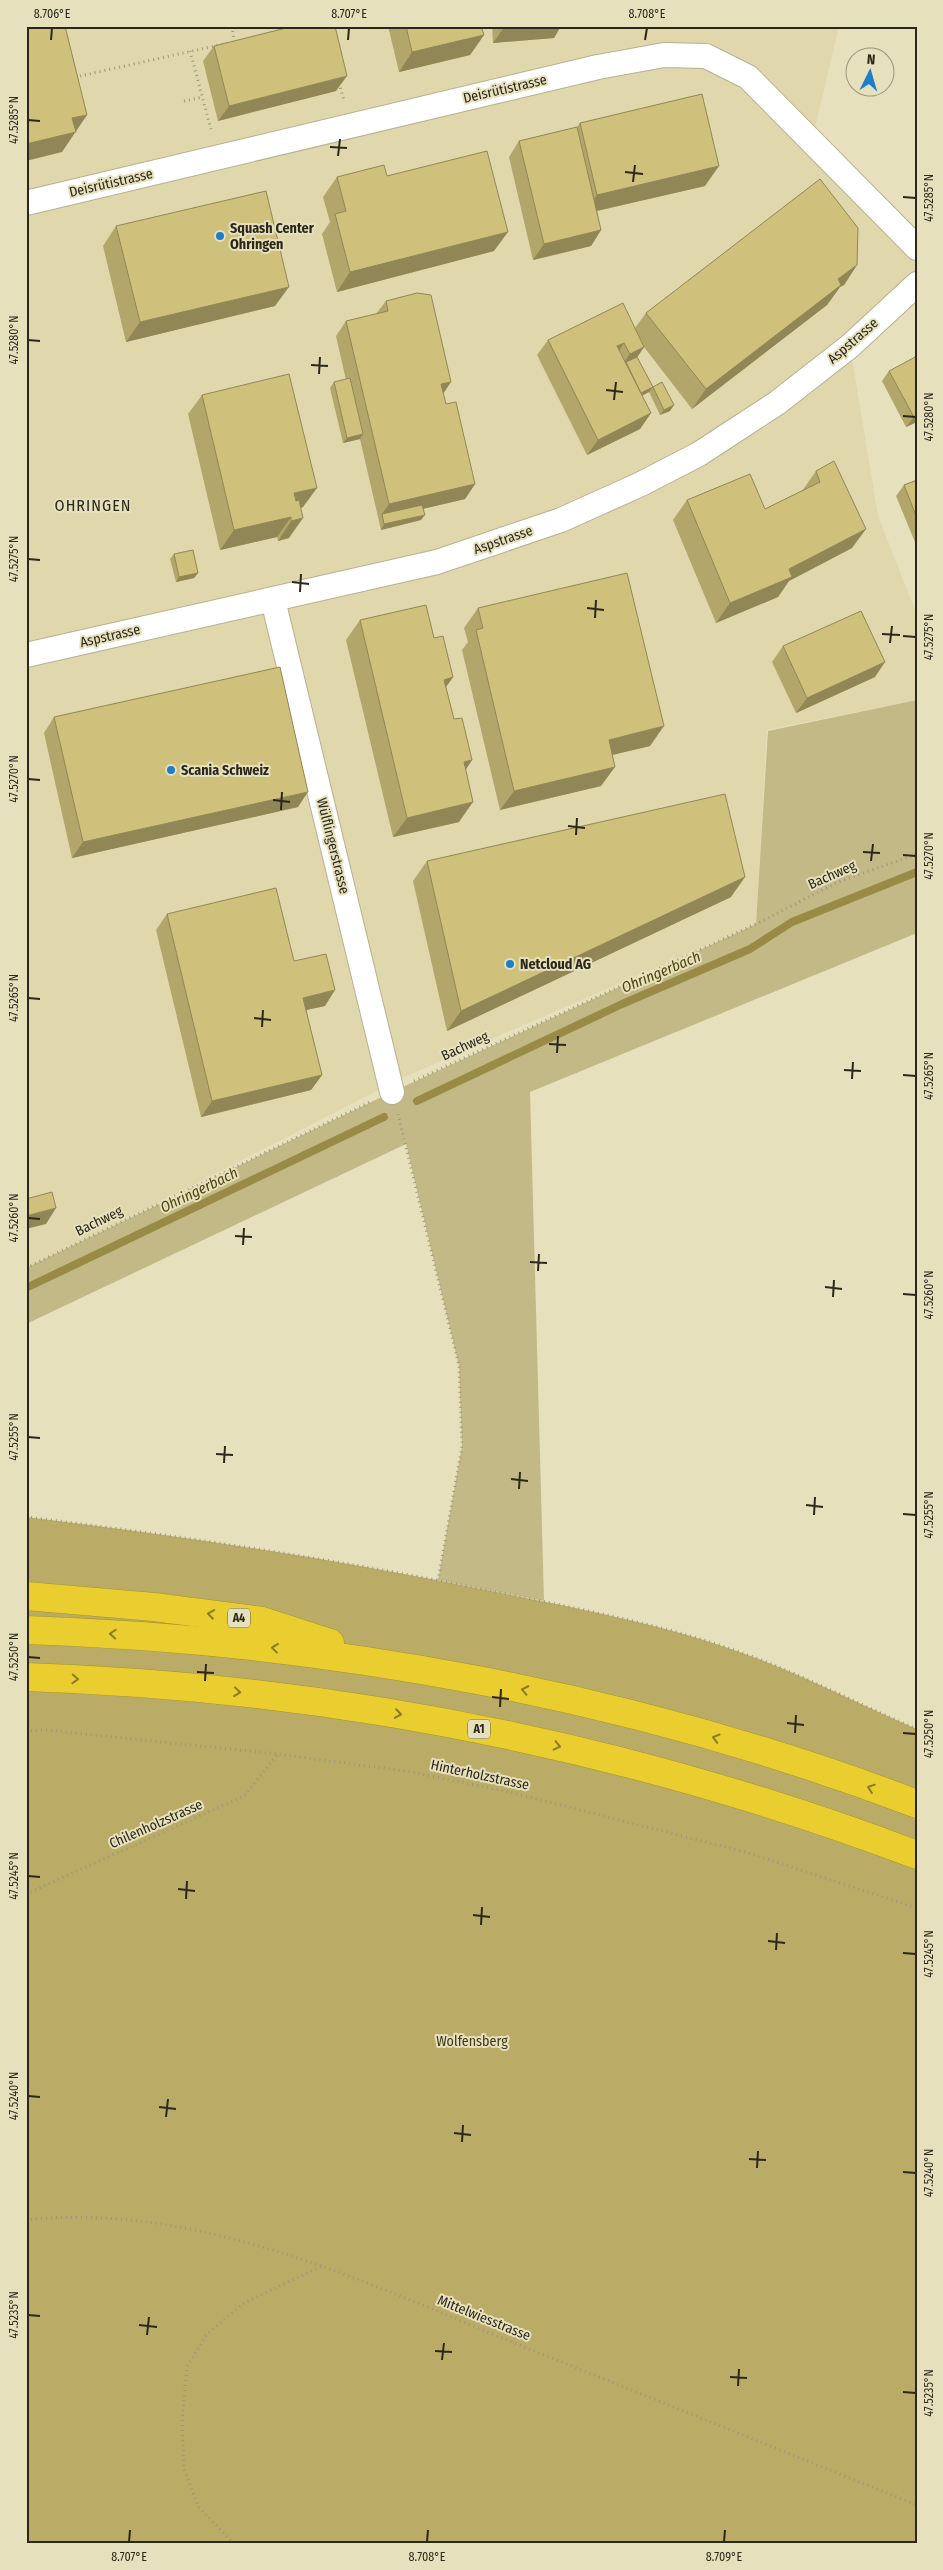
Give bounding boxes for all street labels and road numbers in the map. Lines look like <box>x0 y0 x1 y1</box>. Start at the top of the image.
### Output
street label: Deisrütistrasse <box>461 71 549 107</box>
street label: Deisrütistrasse <box>67 165 155 201</box>
street label: Aspstrasse <box>824 314 882 368</box>
street label: Aspstrasse <box>471 522 535 558</box>
street label: Aspstrasse <box>78 621 142 651</box>
street label: Wülflingerstrasse <box>313 796 353 896</box>
street label: Bachweg <box>805 857 859 893</box>
street label: Bachweg <box>438 1027 492 1064</box>
street label: Bachweg <box>73 1202 126 1240</box>
road number: A4 <box>228 1609 250 1628</box>
road number: A1 <box>468 1720 490 1738</box>
street label: Hinterholzstrasse <box>429 1756 531 1794</box>
street label: Chilenholzstrasse <box>107 1796 205 1852</box>
street label: Mittelwiesstrasse <box>435 2292 533 2344</box>

